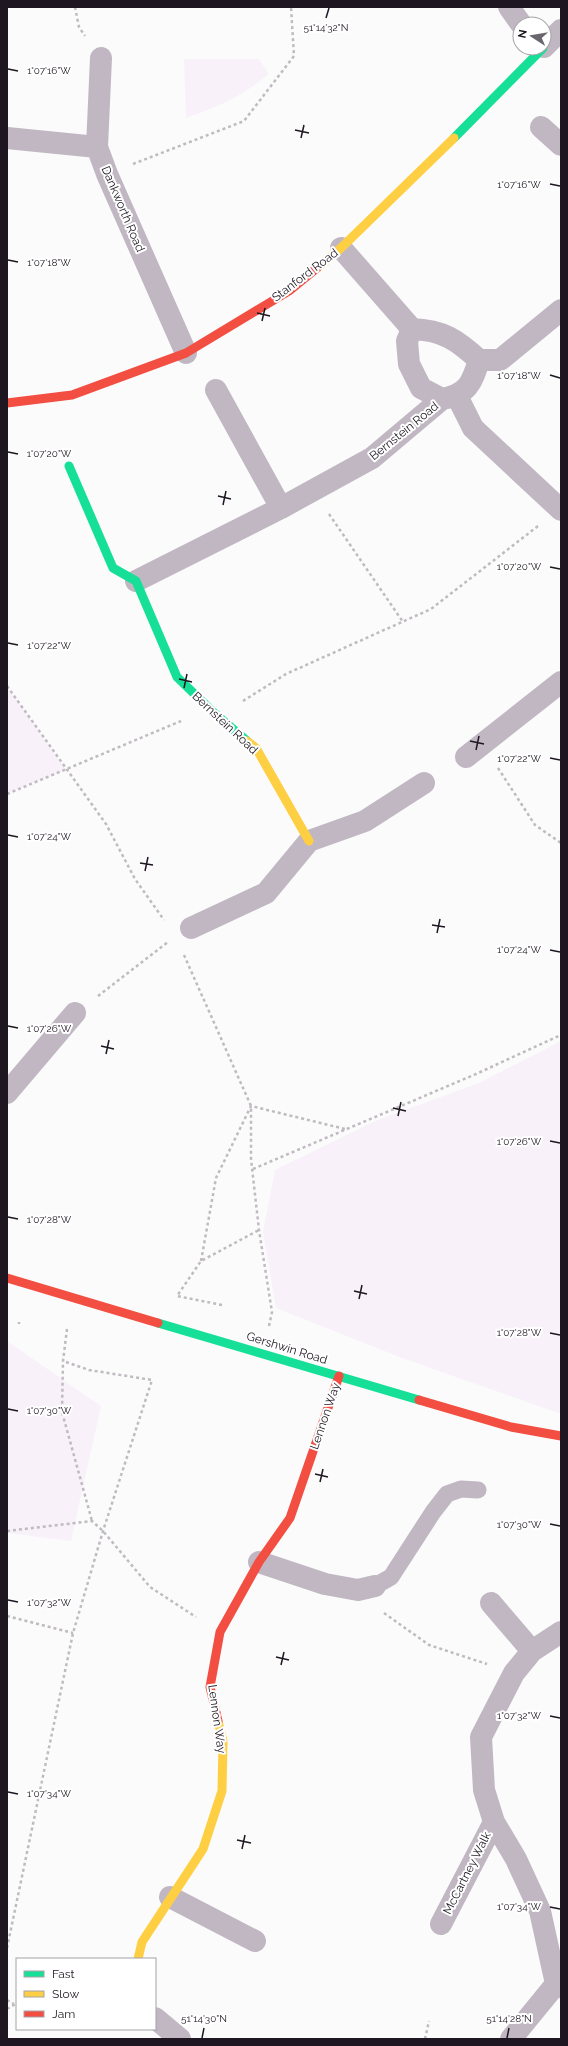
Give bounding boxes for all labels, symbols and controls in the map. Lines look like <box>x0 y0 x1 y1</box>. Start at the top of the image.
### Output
north arrow <box>512 16 552 56</box>
text: 51°14'32"N <box>304 22 348 33</box>
text: N <box>515 29 530 39</box>
text: 1°07'16"W <box>27 65 71 76</box>
street label: Dankworth Road <box>99 164 147 254</box>
text: 1°07'16"W <box>497 179 541 190</box>
street label: Stanford Road <box>269 246 341 304</box>
text: 1°07'18"W <box>27 257 71 268</box>
text: 1°07'18"W <box>497 370 541 381</box>
street label: Bernstein Road <box>367 399 441 463</box>
text: 1°07'20"W <box>27 448 72 459</box>
text: 1°07'20"W <box>497 561 542 572</box>
text: 1°07'22"W <box>27 640 71 651</box>
street label: Bernstein Road <box>189 689 261 757</box>
text: 1°07'22"W <box>497 753 541 764</box>
text: 1°07'24"W <box>27 831 71 842</box>
text: 1°07'24"W <box>497 944 541 955</box>
text: 1°07'26"W <box>27 1023 72 1034</box>
text: 1°07'26"W <box>497 1136 542 1147</box>
text: 1°07'28"W <box>27 1214 72 1225</box>
text: 1°07'28"W <box>497 1327 542 1338</box>
street label: Gershwin Road <box>245 1329 329 1367</box>
street label: Lennon Way <box>307 1380 343 1451</box>
text: 1°07'30"W <box>27 1405 72 1416</box>
text: 1°07'30"W <box>497 1519 542 1530</box>
text: 1°07'32"W <box>27 1597 71 1608</box>
street label: Lennon Way <box>205 1684 229 1755</box>
text: 1°07'32"W <box>497 1710 541 1721</box>
text: 1°07'34"W <box>27 1788 72 1799</box>
street label: McCartney Walk <box>440 1829 494 1917</box>
text: 1°07'34"W <box>497 1901 542 1912</box>
legend <box>16 1958 156 2030</box>
text: Fast <box>52 1967 75 1981</box>
text: Slow <box>52 1987 79 2001</box>
text: Jam <box>52 2007 75 2021</box>
text: 51°14'30"N <box>181 2013 227 2024</box>
text: 51°14'28"N <box>486 2013 532 2024</box>

